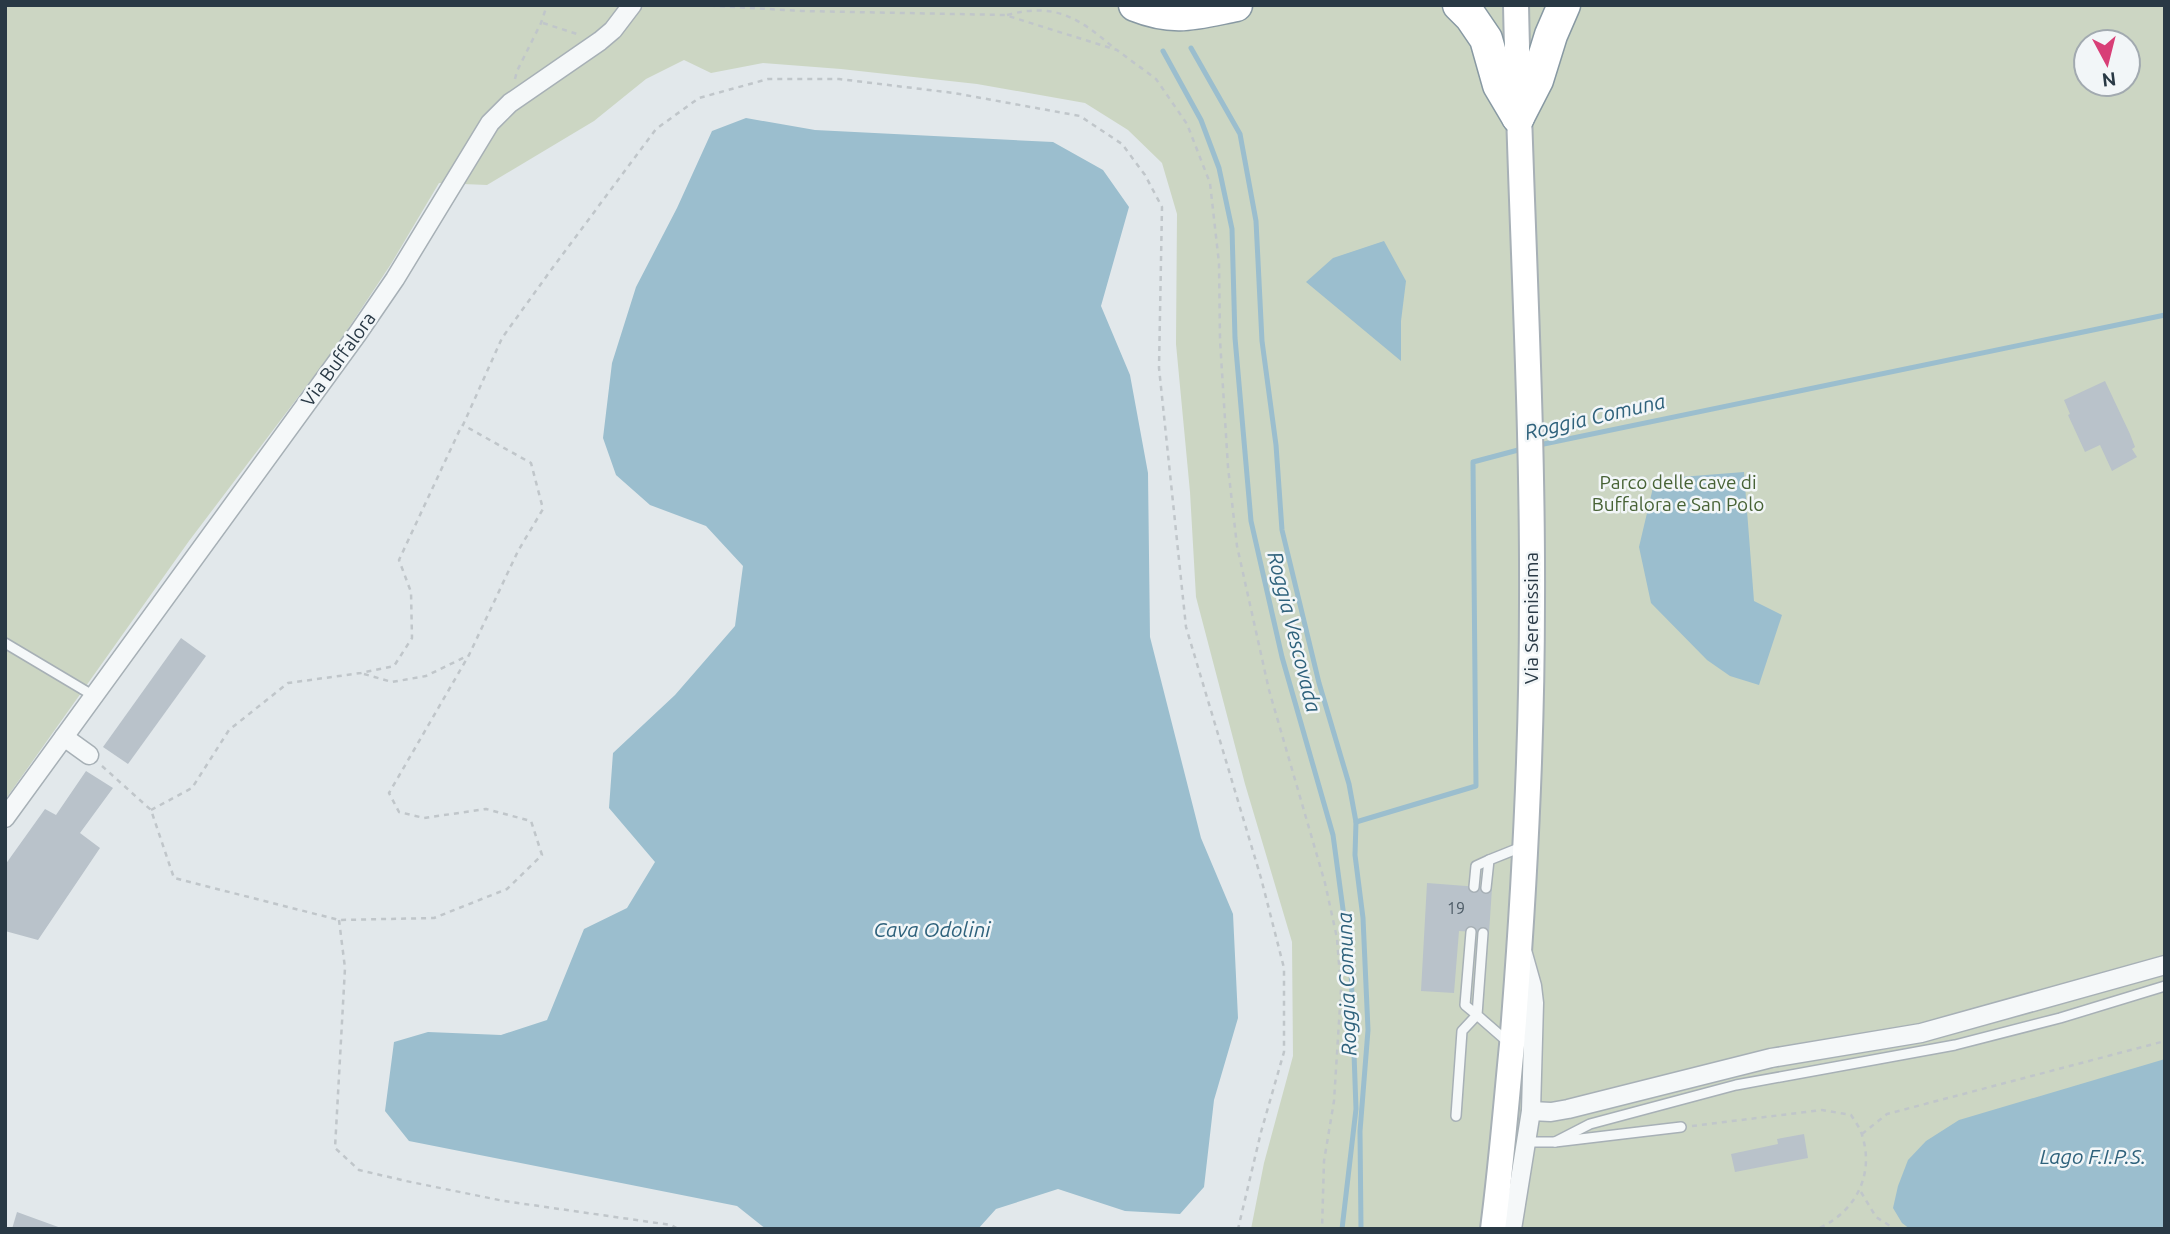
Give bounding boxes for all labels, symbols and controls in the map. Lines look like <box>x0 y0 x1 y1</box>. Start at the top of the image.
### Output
north arrow <box>2072 28 2142 98</box>
text: N <box>2101 68 2117 92</box>
street label: Via Buffalora <box>296 307 380 411</box>
water label: Roggia Comuna <box>1522 388 1668 444</box>
park label: Parco delle cave di Buffalora e San Polo <box>1592 471 1764 515</box>
water label: Roggia Vescovada <box>1263 549 1327 715</box>
street label: Via Serenissima <box>1520 552 1542 684</box>
house number: 19 <box>1447 899 1465 917</box>
water label: Roggia Comuna <box>1331 912 1361 1056</box>
water label: Cava Odolini <box>873 917 991 941</box>
water label: Lago F.I.P.S. <box>2040 1144 2146 1168</box>

